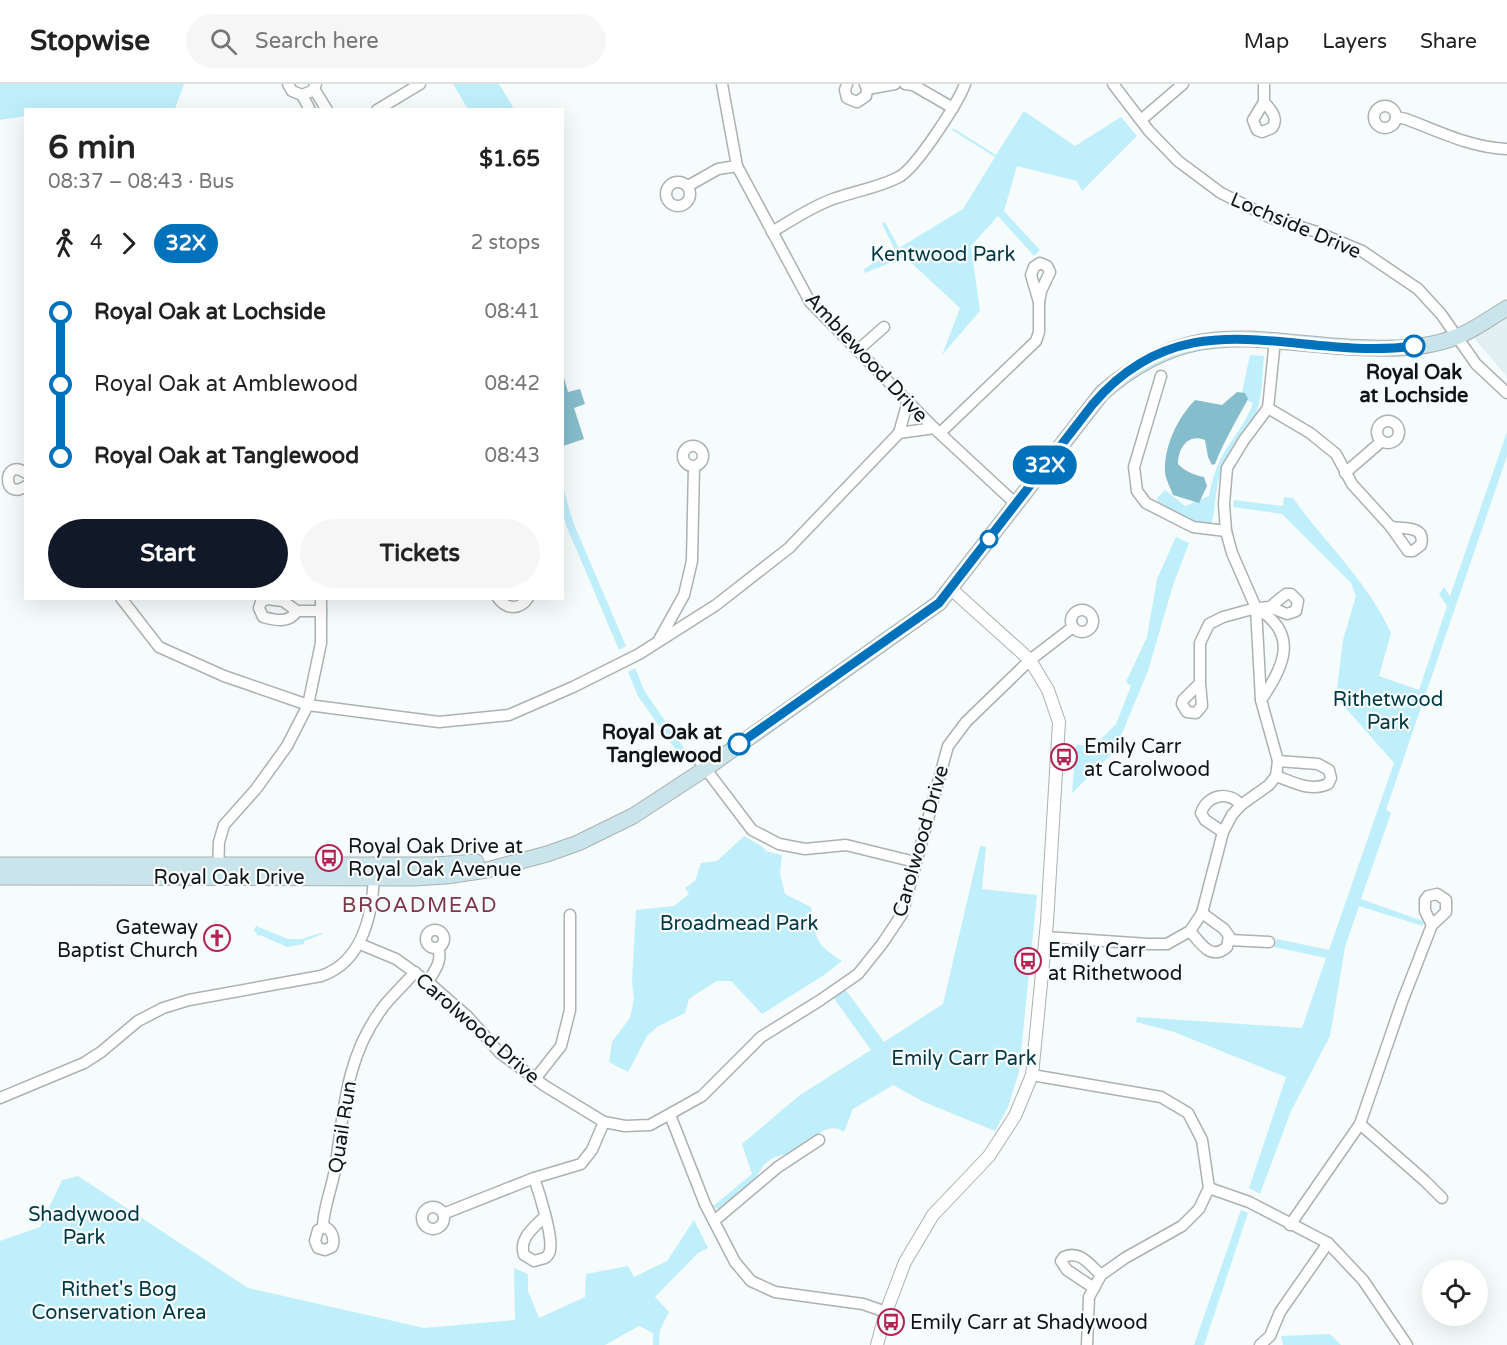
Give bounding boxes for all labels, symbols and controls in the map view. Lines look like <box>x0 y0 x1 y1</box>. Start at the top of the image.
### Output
search box <box>186 14 606 68</box>
text: Stopwise <box>30 24 150 58</box>
icon: search <box>207 25 240 58</box>
text: Search here <box>255 28 379 54</box>
text: Map <box>1244 29 1289 54</box>
text: Layers <box>1322 29 1387 54</box>
text: Share <box>1420 29 1477 54</box>
text: 6 min <box>48 128 136 167</box>
text: $1.65 <box>479 146 540 172</box>
text: 08:37 – 08:43 · Bus <box>48 170 234 194</box>
street label: Lochside Drive <box>1227 188 1365 264</box>
icon: walk <box>48 227 81 260</box>
icon: forward <box>112 227 145 260</box>
text: 4 <box>90 231 103 255</box>
text: 32X <box>166 231 206 256</box>
text: 2 stops <box>471 231 540 255</box>
park label: Kentwood Park <box>871 243 1015 267</box>
street label: Amblewood Drive <box>800 288 933 428</box>
text: Royal Oak at Lochside <box>94 299 326 325</box>
text: 08:41 <box>485 300 540 324</box>
marker: Royal Oak at Lochside <box>1403 335 1425 357</box>
place label: Royal Oak at Lochside <box>1360 361 1468 408</box>
text: Royal Oak at Amblewood <box>94 371 358 397</box>
text: 08:42 <box>485 372 540 396</box>
text: Royal Oak at Tanglewood <box>94 443 359 469</box>
text: 08:43 <box>485 444 540 468</box>
line badge: 32X <box>1010 446 1080 484</box>
text: 32X <box>1025 453 1065 478</box>
button: Start <box>48 519 288 588</box>
button: Tickets <box>300 519 540 588</box>
unlabelled marker <box>980 530 998 548</box>
park label: Rithetwood Park <box>1333 688 1443 735</box>
place label: Royal Oak at Tanglewood <box>602 721 722 768</box>
marker: Royal Oak at Tanglewood <box>728 733 750 755</box>
place label: Emily Carr at Carolwood <box>1084 735 1210 782</box>
bus stop icon: Emily Carr at Carolwood <box>1049 742 1079 772</box>
street label: Carolwood Drive <box>888 763 954 920</box>
place label: Royal Oak Drive at Royal Oak Avenue <box>348 835 523 882</box>
bus stop icon: Royal Oak Drive at Royal Oak Avenue <box>314 843 344 873</box>
street label: Royal Oak Drive <box>154 866 304 890</box>
district label: BROADMEAD <box>342 893 498 918</box>
park label: Broadmead Park <box>660 912 818 936</box>
place label: Gateway Baptist Church <box>57 916 198 963</box>
church icon: Gateway Baptist Church <box>202 923 232 953</box>
place label: Emily Carr at Rithetwood <box>1048 939 1182 986</box>
bus stop icon: Emily Carr at Rithetwood <box>1013 946 1043 976</box>
street label: Carolwood Drive <box>410 968 544 1089</box>
park label: Emily Carr Park <box>891 1047 1037 1071</box>
street label: Quail Run <box>324 1079 362 1175</box>
park label: Shadywood Park <box>28 1203 140 1250</box>
map controls <box>1422 1260 1488 1326</box>
button: locate <box>1422 1260 1488 1326</box>
park label: Rithet's Bog Conservation Area <box>32 1278 206 1325</box>
bus stop icon: Emily Carr at Shadywood <box>876 1307 906 1337</box>
place label: Emily Carr at Shadywood <box>910 1311 1148 1335</box>

